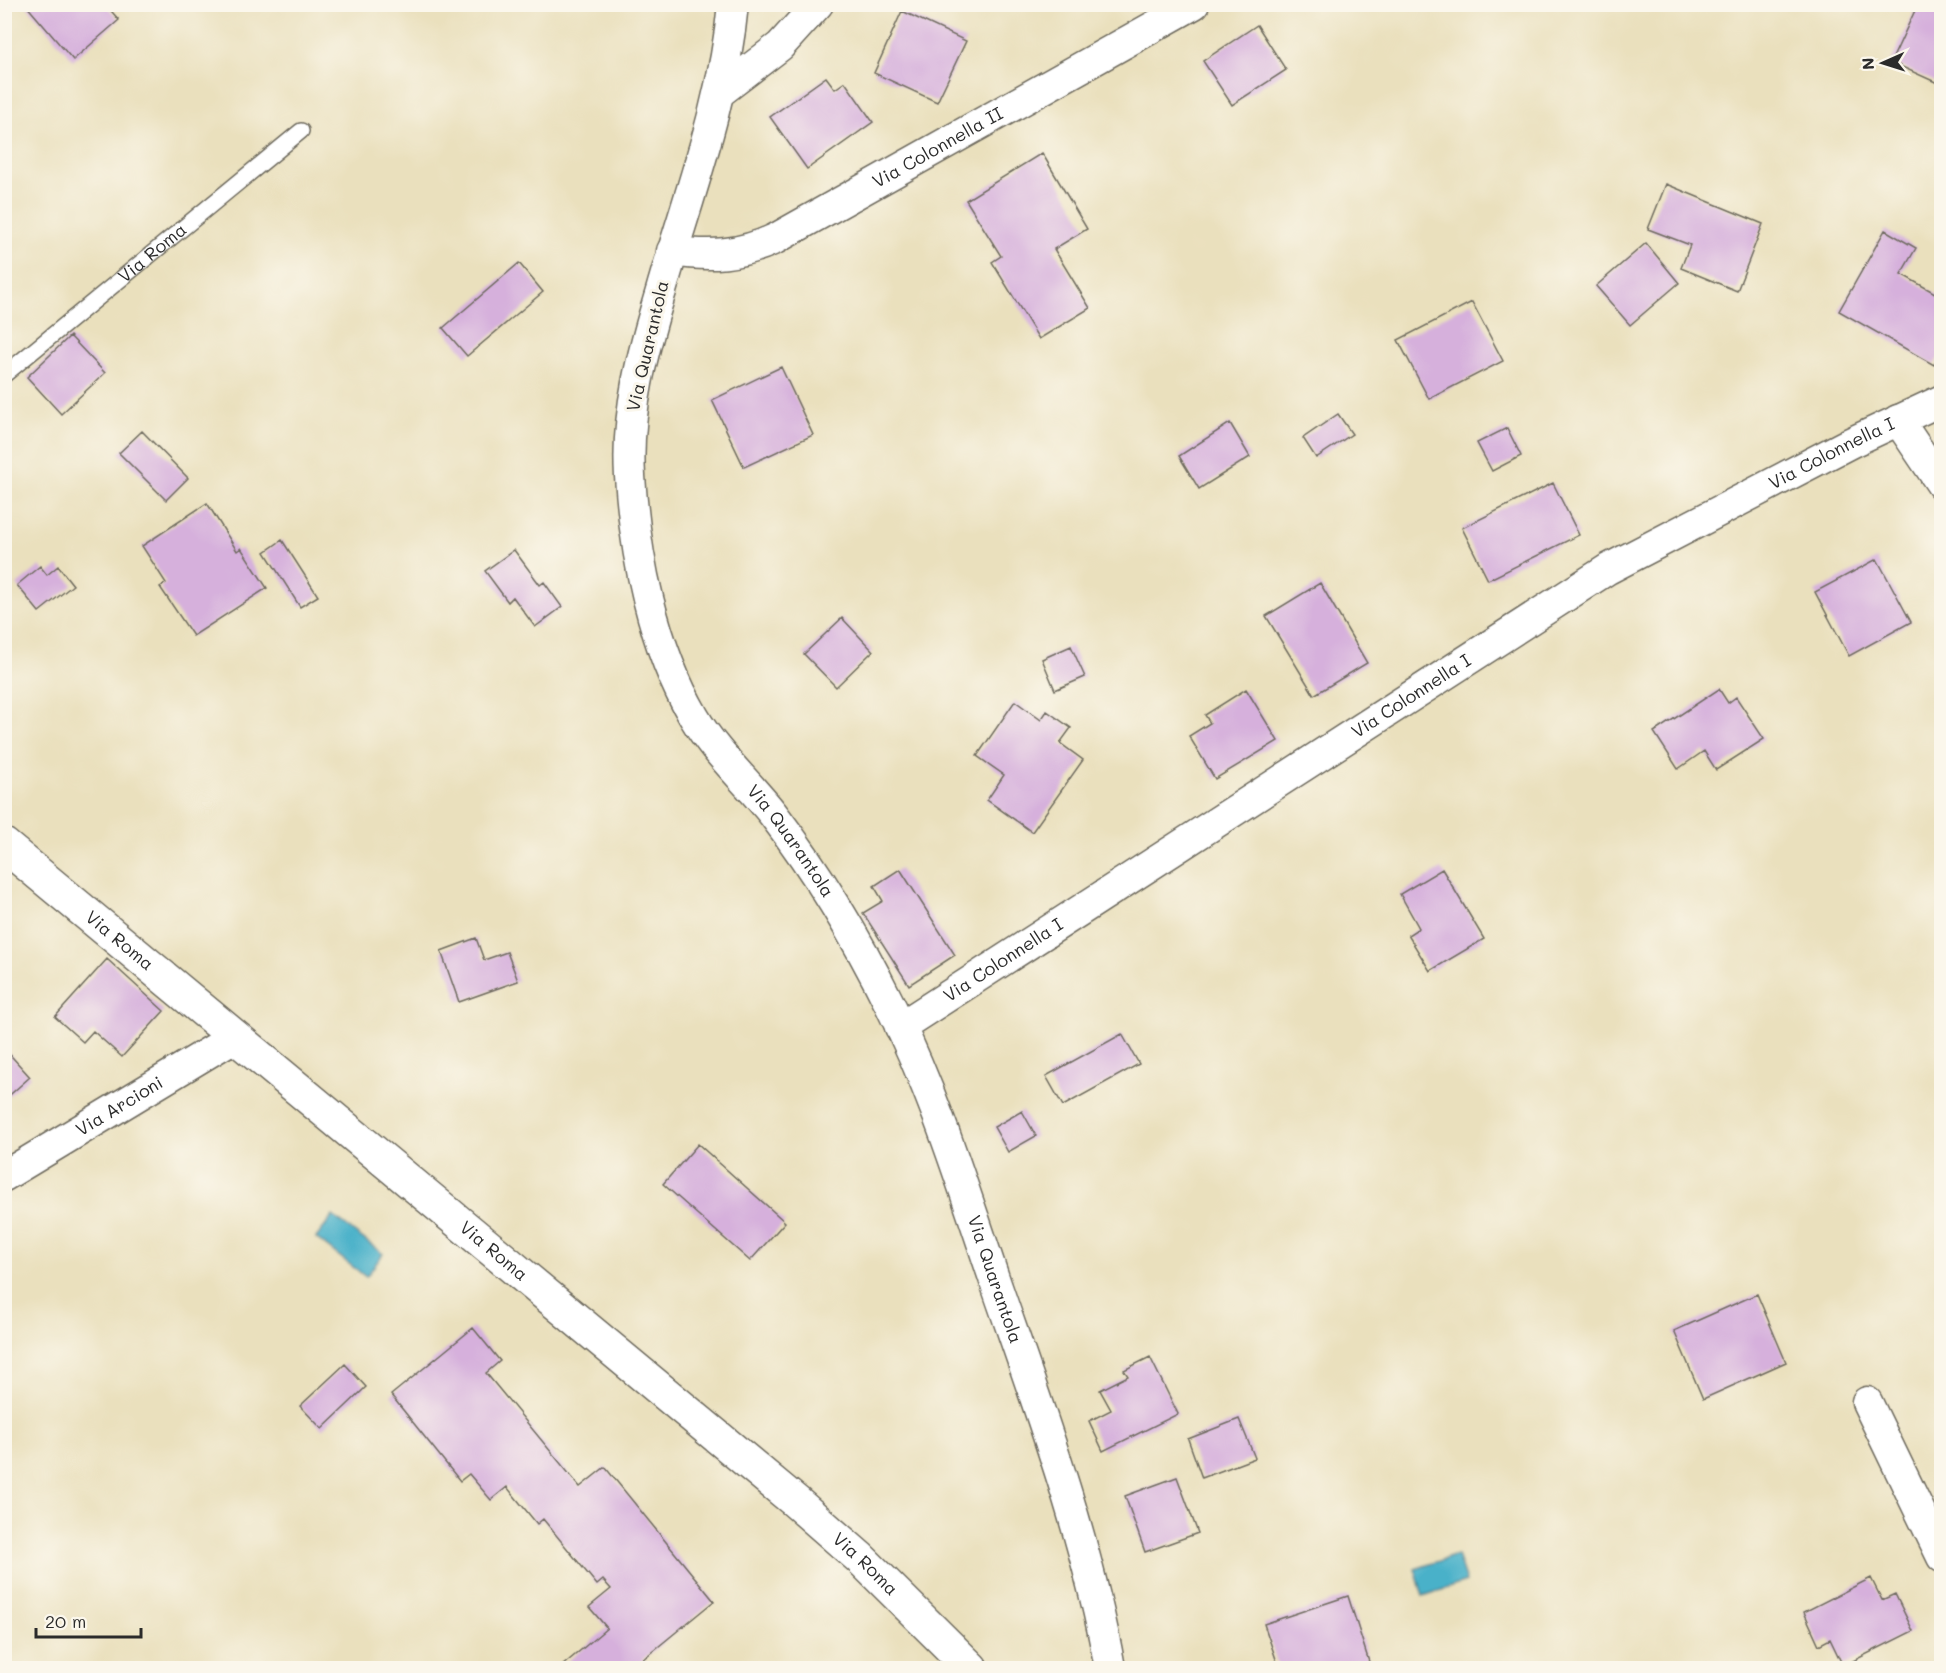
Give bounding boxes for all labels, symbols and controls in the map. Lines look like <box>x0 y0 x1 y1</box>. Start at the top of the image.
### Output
north arrow <box>1853 33 1913 93</box>
text: N <box>1857 57 1878 70</box>
street label: Via Colonnella II <box>868 101 1007 193</box>
street label: Via Roma <box>112 217 191 288</box>
street label: Via Quarantola <box>620 278 674 414</box>
street label: Via Colonnella I <box>1764 411 1898 494</box>
street label: Via Colonnella I <box>1346 648 1475 743</box>
street label: Via Quarantola <box>742 779 840 901</box>
street label: Via Roma <box>81 905 159 975</box>
street label: Via Colonnella I <box>938 912 1067 1007</box>
street label: Via Arcioni <box>71 1070 167 1141</box>
street label: Via Quarantola <box>963 1212 1029 1346</box>
street label: Via Roma <box>455 1215 533 1286</box>
street label: Via Roma <box>828 1526 904 1600</box>
scale bar <box>36 1601 141 1639</box>
text: 20 m <box>45 1609 86 1633</box>

